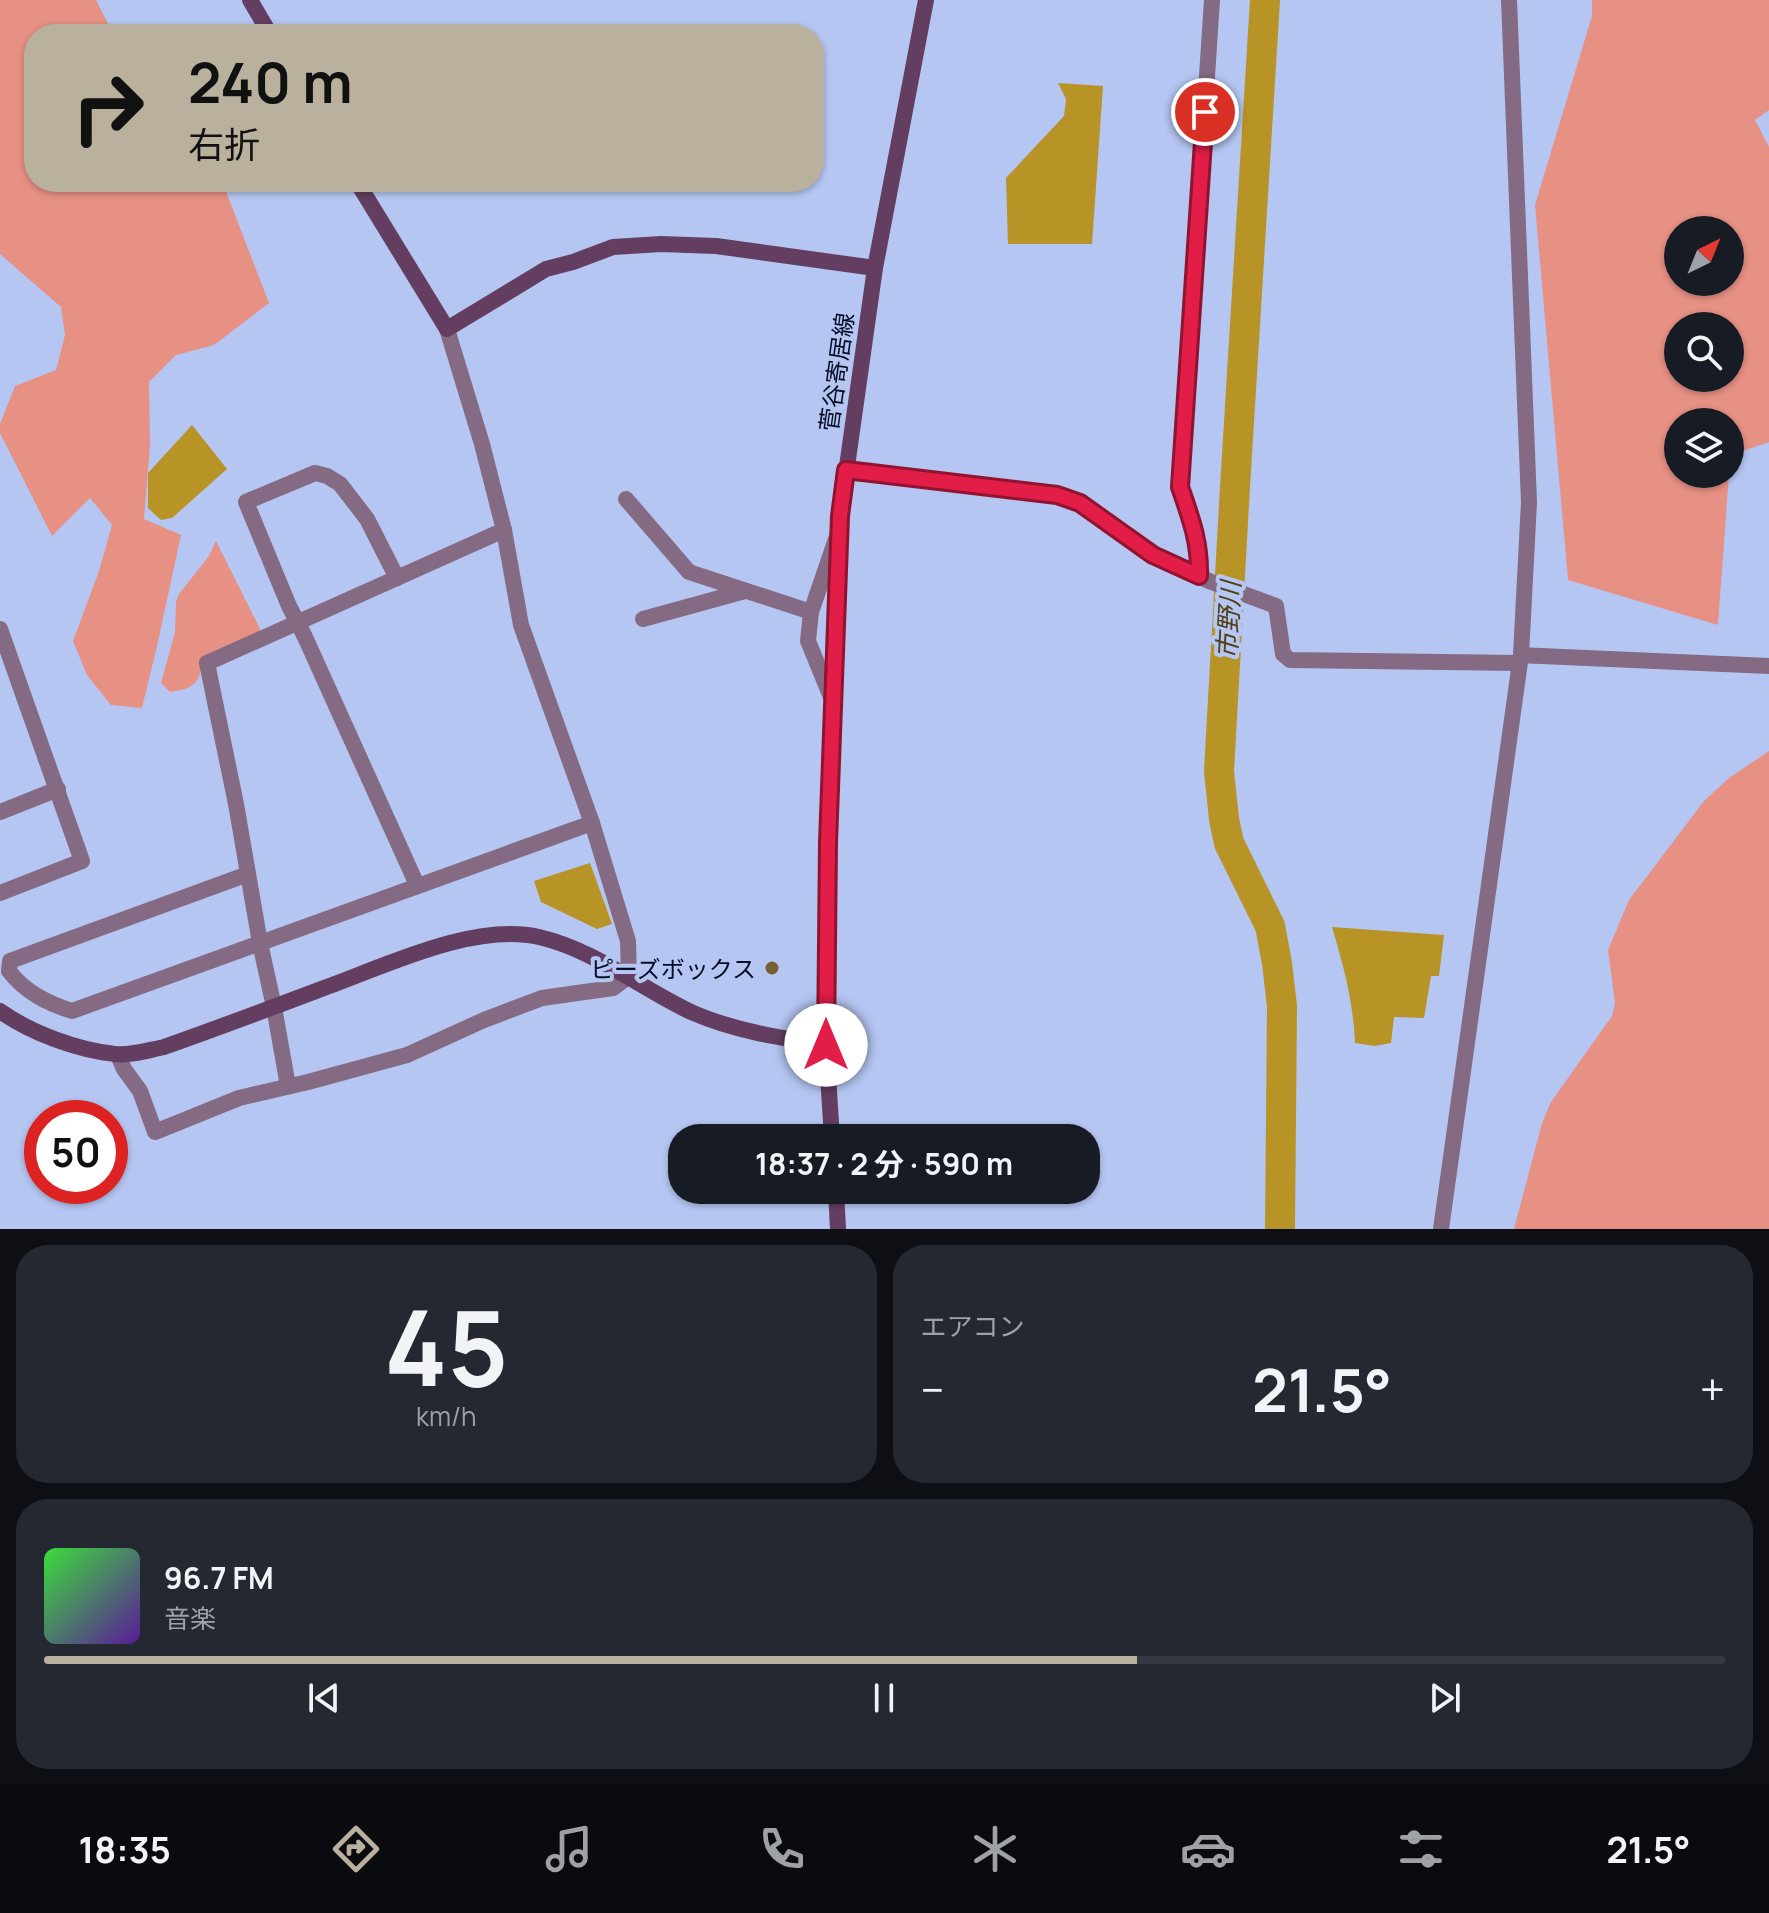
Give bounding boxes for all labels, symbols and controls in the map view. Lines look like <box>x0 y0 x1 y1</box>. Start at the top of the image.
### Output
text: 240 m <box>188 43 353 120</box>
icon: right <box>56 56 160 160</box>
pin <box>1171 78 1239 146</box>
icon: arrive <box>1183 90 1227 134</box>
text: 右折 <box>188 120 260 169</box>
north arrow <box>1664 216 1744 296</box>
map controls <box>1664 216 1744 488</box>
street label: 菅谷寄居線 <box>811 310 861 434</box>
button: search <box>1664 312 1744 392</box>
button: layers <box>1664 408 1744 488</box>
water label: 市野川 <box>1208 577 1248 660</box>
place label: ピーズボックス <box>590 952 756 985</box>
marker: ピーズボックス <box>763 959 781 977</box>
position arrow <box>784 1003 868 1087</box>
speed limit sign: 50 <box>24 1100 128 1204</box>
text: 18:37 · 2 分 · 590 m <box>755 1143 1013 1184</box>
text: 45 <box>384 1275 508 1417</box>
text: エアコン <box>921 1308 1025 1344</box>
text: 21.5° <box>1252 1348 1392 1430</box>
text: − <box>921 1359 944 1419</box>
text: + <box>1700 1359 1725 1419</box>
text: km/h <box>416 1398 476 1434</box>
text: 96.7 FM <box>164 1557 274 1598</box>
text: 音楽 <box>164 1600 216 1636</box>
icon: previous <box>302 1676 346 1720</box>
icon: pause <box>862 1676 906 1720</box>
icon: next <box>1423 1676 1467 1720</box>
icon: directions <box>328 1821 384 1877</box>
icon: music <box>541 1821 597 1877</box>
icon: phone <box>754 1821 810 1877</box>
icon: climate <box>967 1821 1023 1877</box>
icon: car <box>1180 1821 1236 1877</box>
icon: filters <box>1393 1821 1449 1877</box>
text: 18:35 <box>79 1825 171 1874</box>
text: 21.5° <box>1606 1825 1690 1874</box>

